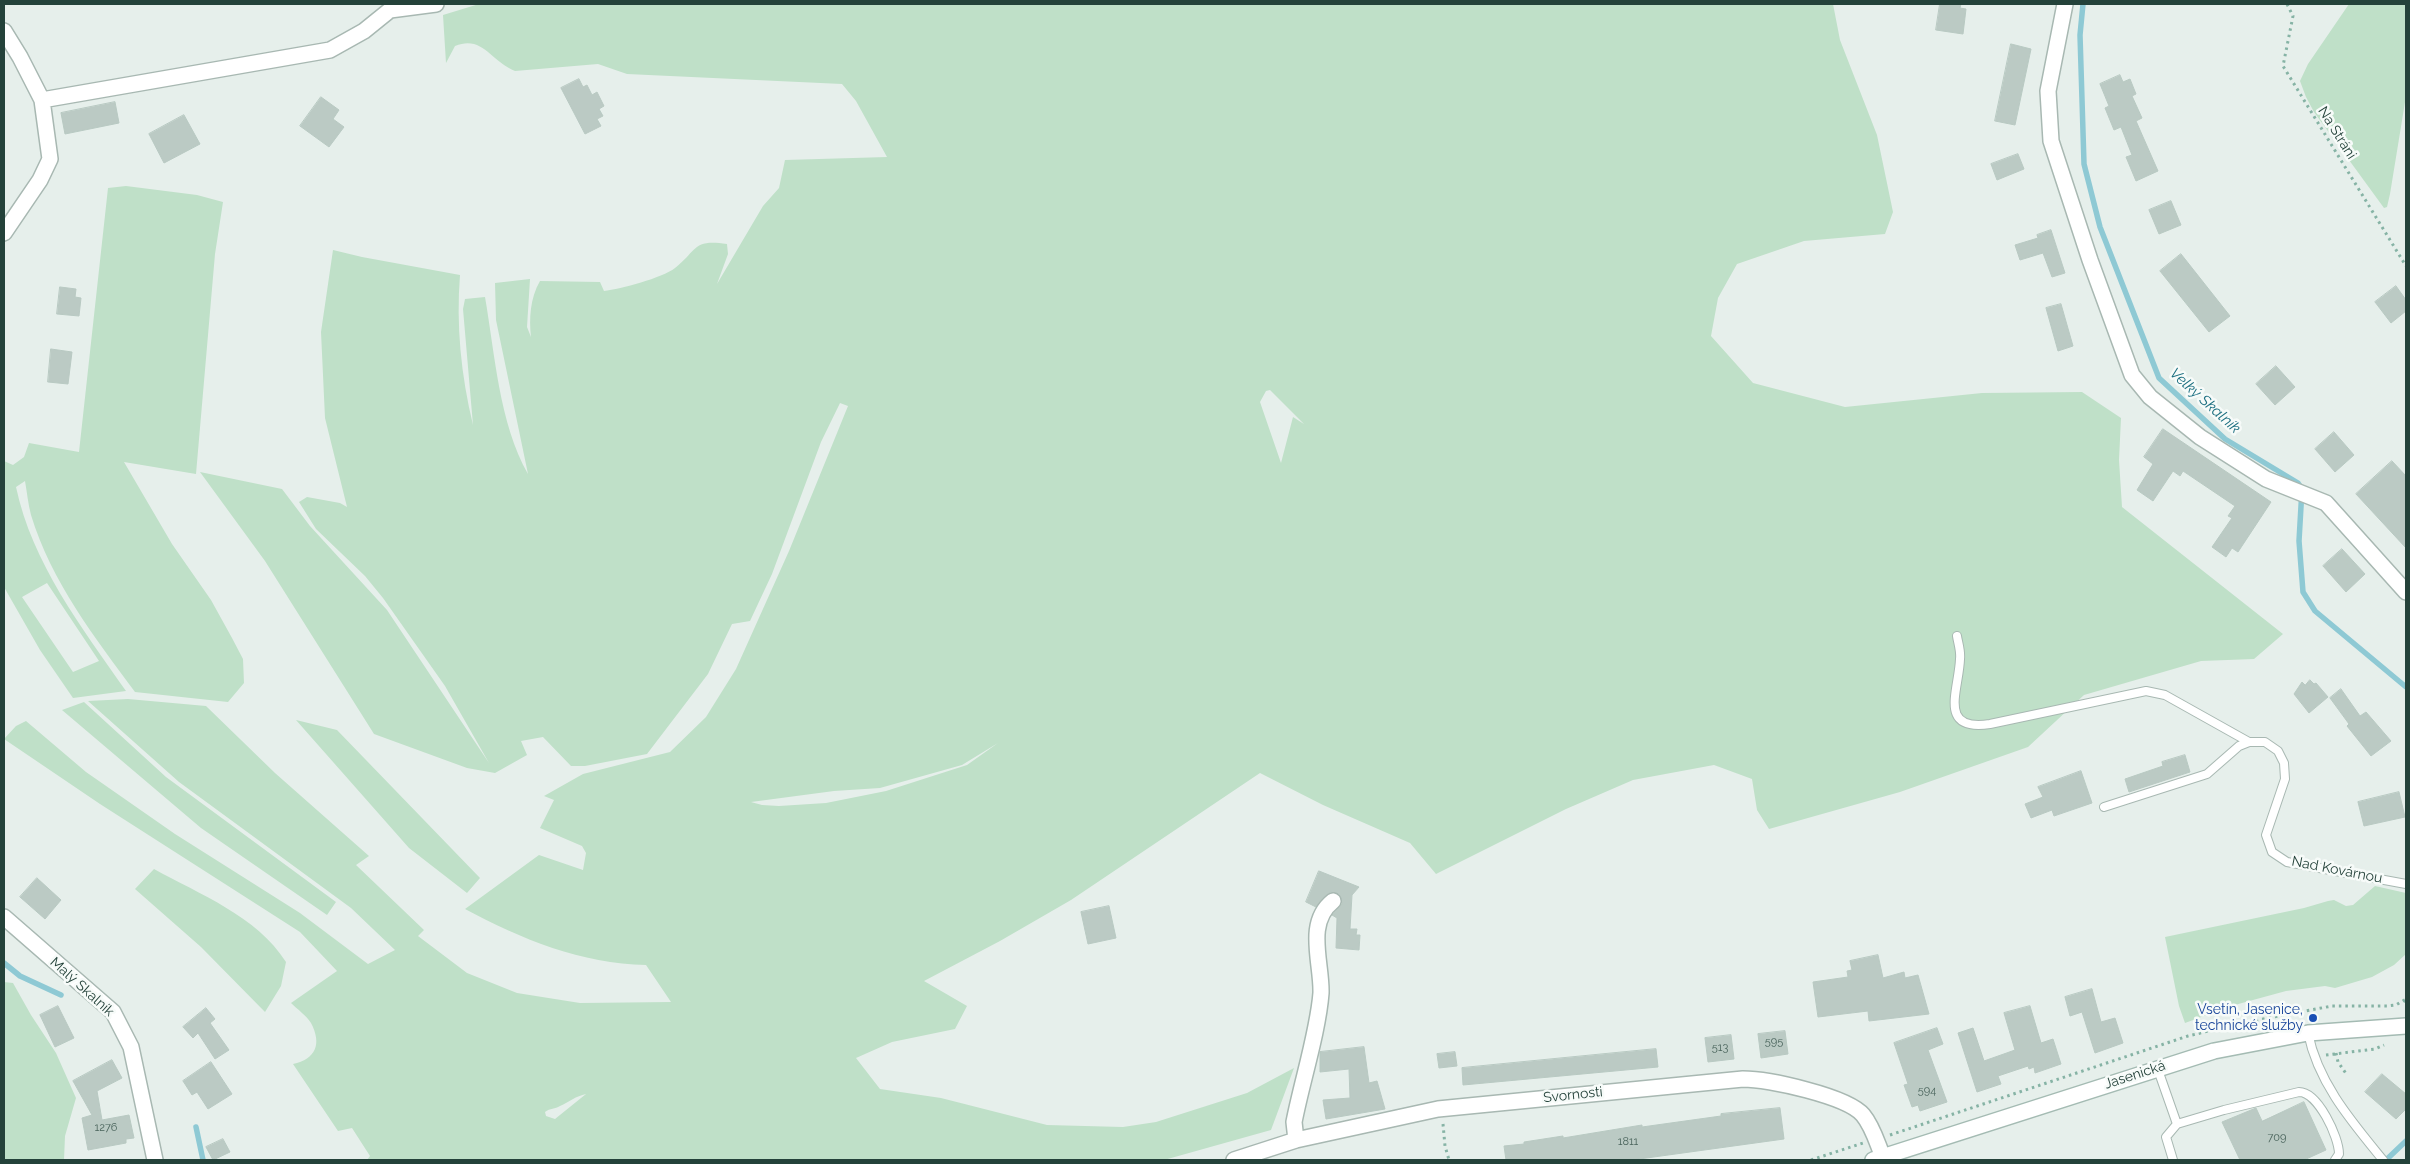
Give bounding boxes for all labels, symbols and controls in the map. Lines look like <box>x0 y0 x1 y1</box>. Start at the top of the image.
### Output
street label: Na Stráni <box>2314 104 2360 162</box>
water label: Velký Skalník <box>2166 365 2244 437</box>
street label: Nad Kovárnou <box>2290 853 2384 887</box>
street label: Malý Skalník <box>46 954 118 1020</box>
place label: Vsetín, Jasenice, technické služby <box>2195 1002 2303 1034</box>
marker: Vsetín, Jasenice, technické služby <box>2307 1012 2319 1024</box>
house number: 595 <box>1765 1035 1783 1049</box>
house number: 513 <box>1712 1041 1728 1055</box>
street label: Jasenická <box>2102 1057 2168 1093</box>
street label: Svornosti <box>1542 1084 1604 1106</box>
house number: 594 <box>1918 1084 1936 1098</box>
house number: 1276 <box>95 1121 117 1135</box>
house number: 709 <box>2267 1131 2287 1145</box>
house number: 1811 <box>1618 1135 1638 1149</box>

